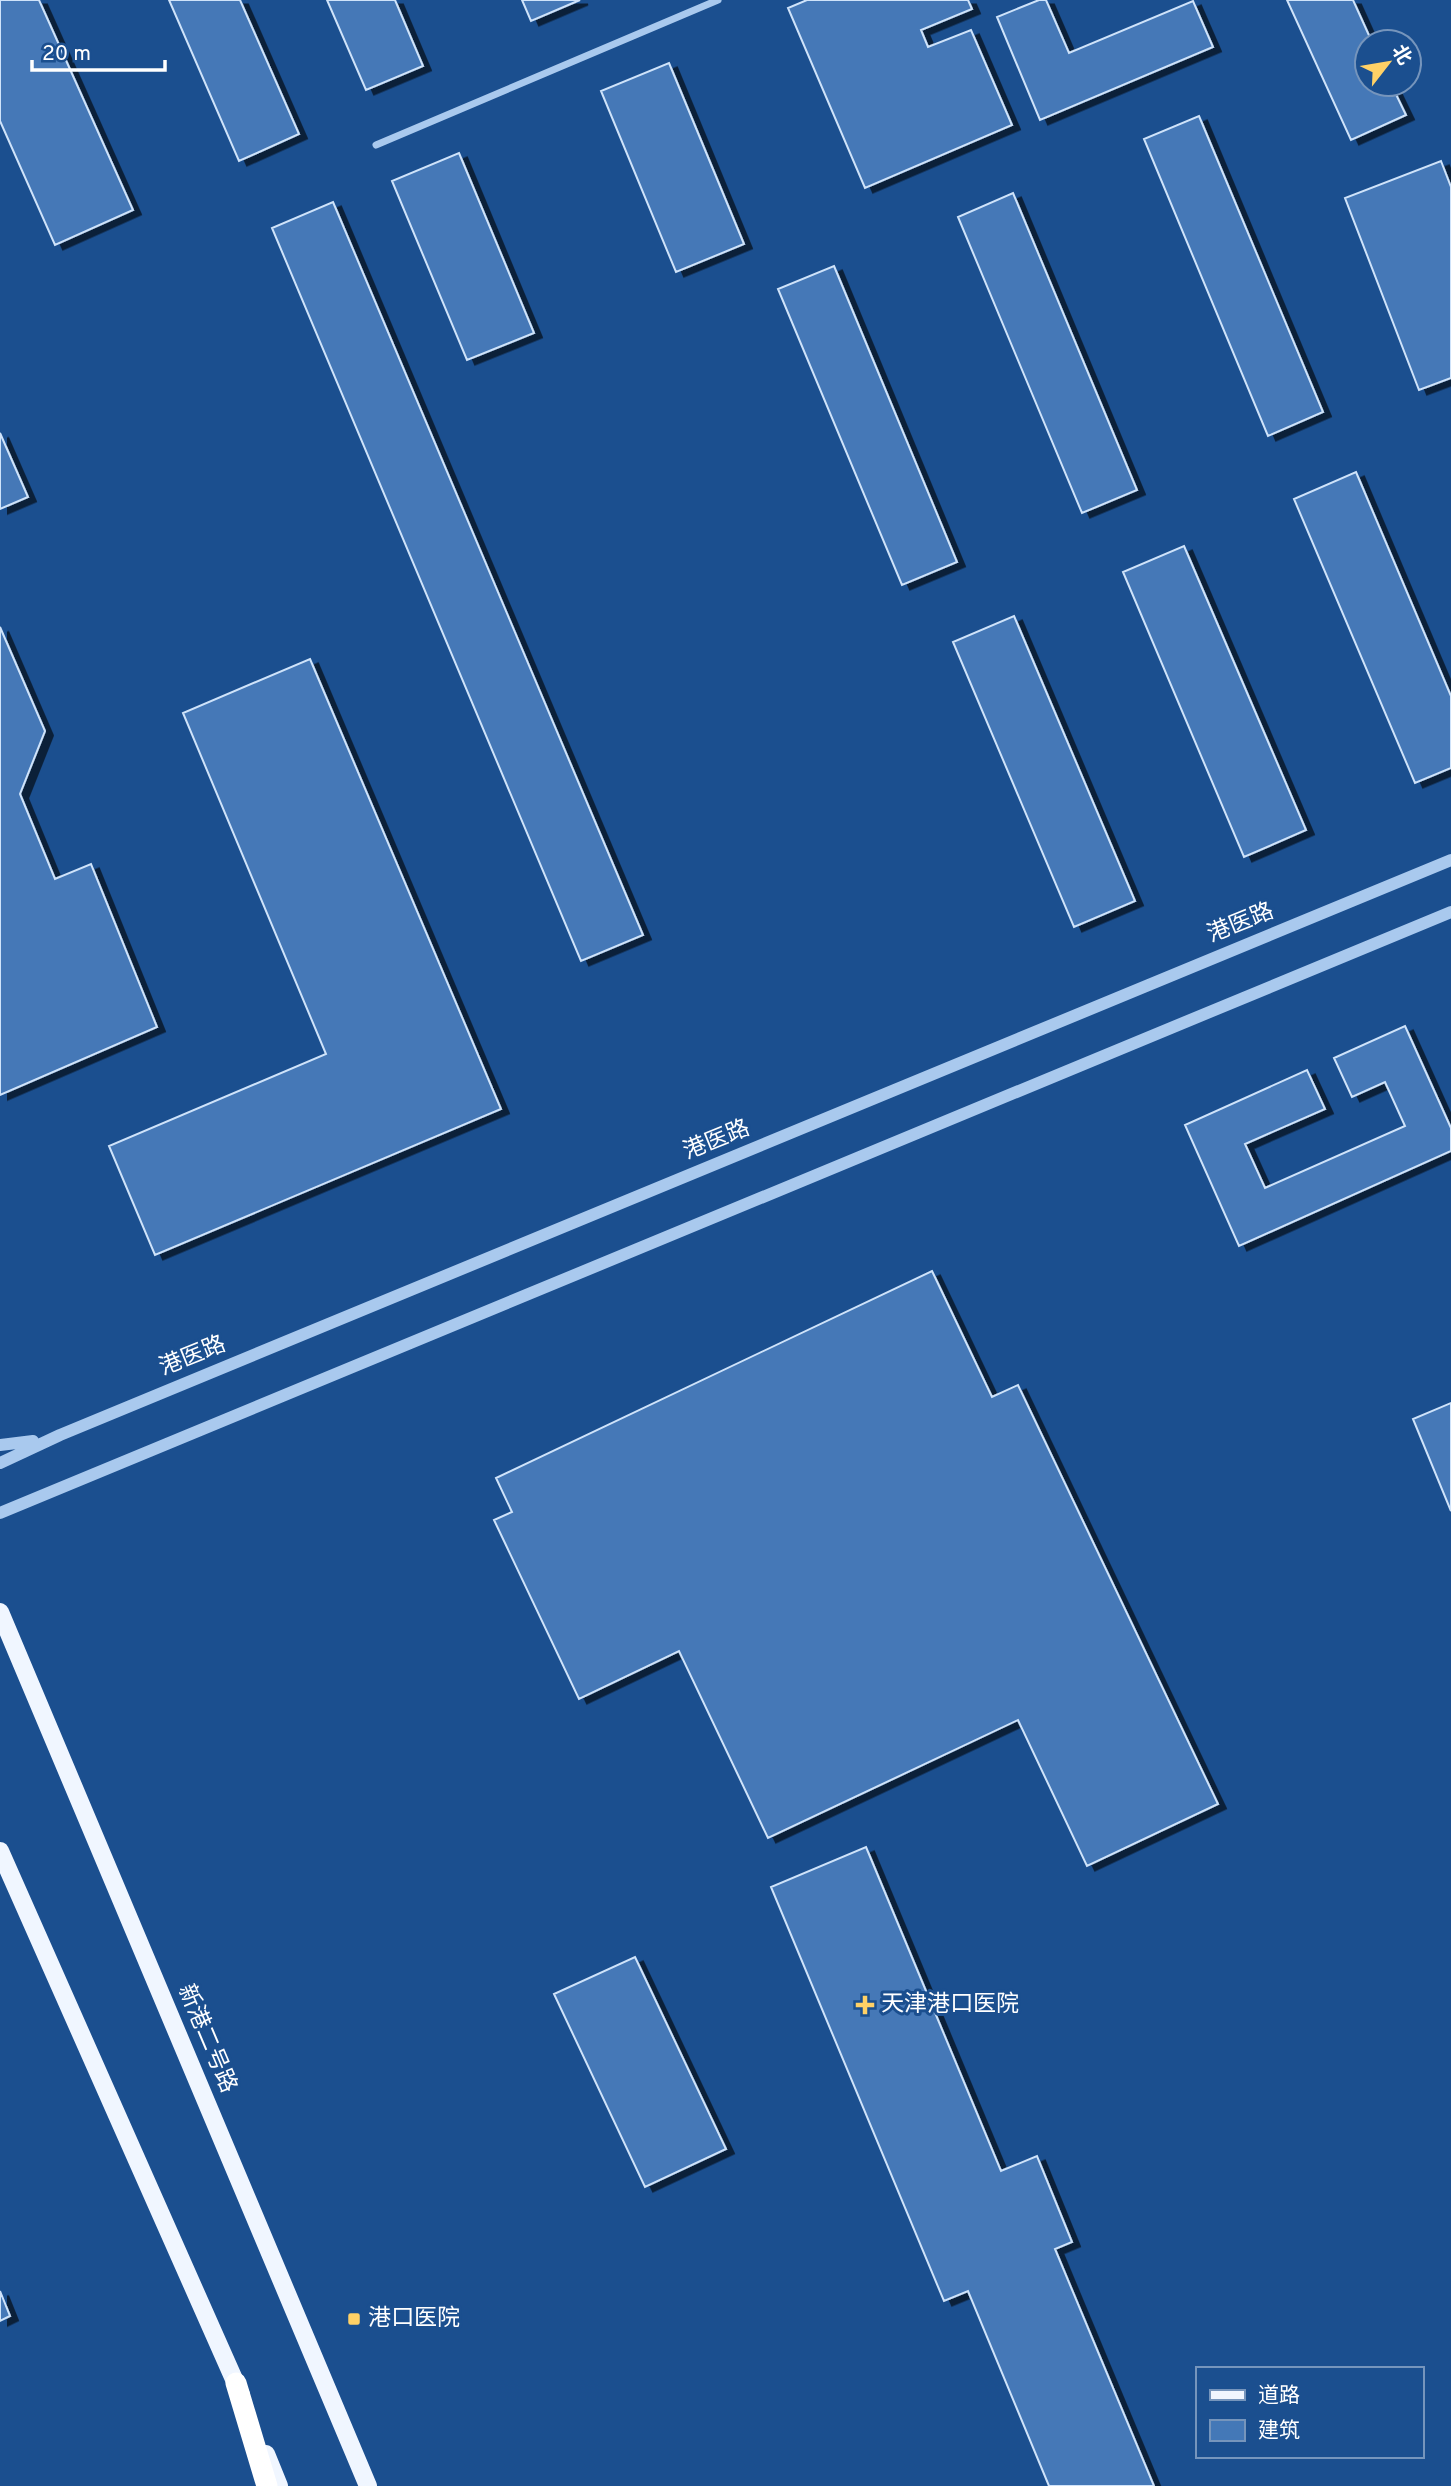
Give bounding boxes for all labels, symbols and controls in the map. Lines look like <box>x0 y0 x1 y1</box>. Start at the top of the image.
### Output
scale bar <box>32 28 164 72</box>
north arrow <box>1353 28 1423 98</box>
text: 20 m <box>42 41 91 68</box>
text: 北 <box>1386 41 1416 70</box>
street label: 港医路 <box>1204 898 1278 950</box>
street label: 港医路 <box>680 1115 754 1167</box>
street label: 港医路 <box>156 1331 230 1383</box>
street label: 新港二号路 <box>170 1980 242 2098</box>
place label: 天津港口医院 <box>881 1991 1019 2020</box>
marker: 天津港口医院 <box>855 1995 875 2015</box>
place label: 港口医院 <box>368 2305 460 2334</box>
marker: 港口医院 <box>346 2311 362 2327</box>
legend <box>1196 2367 1423 2458</box>
text: 道路 <box>1258 2383 1300 2410</box>
text: 建筑 <box>1258 2418 1300 2445</box>

